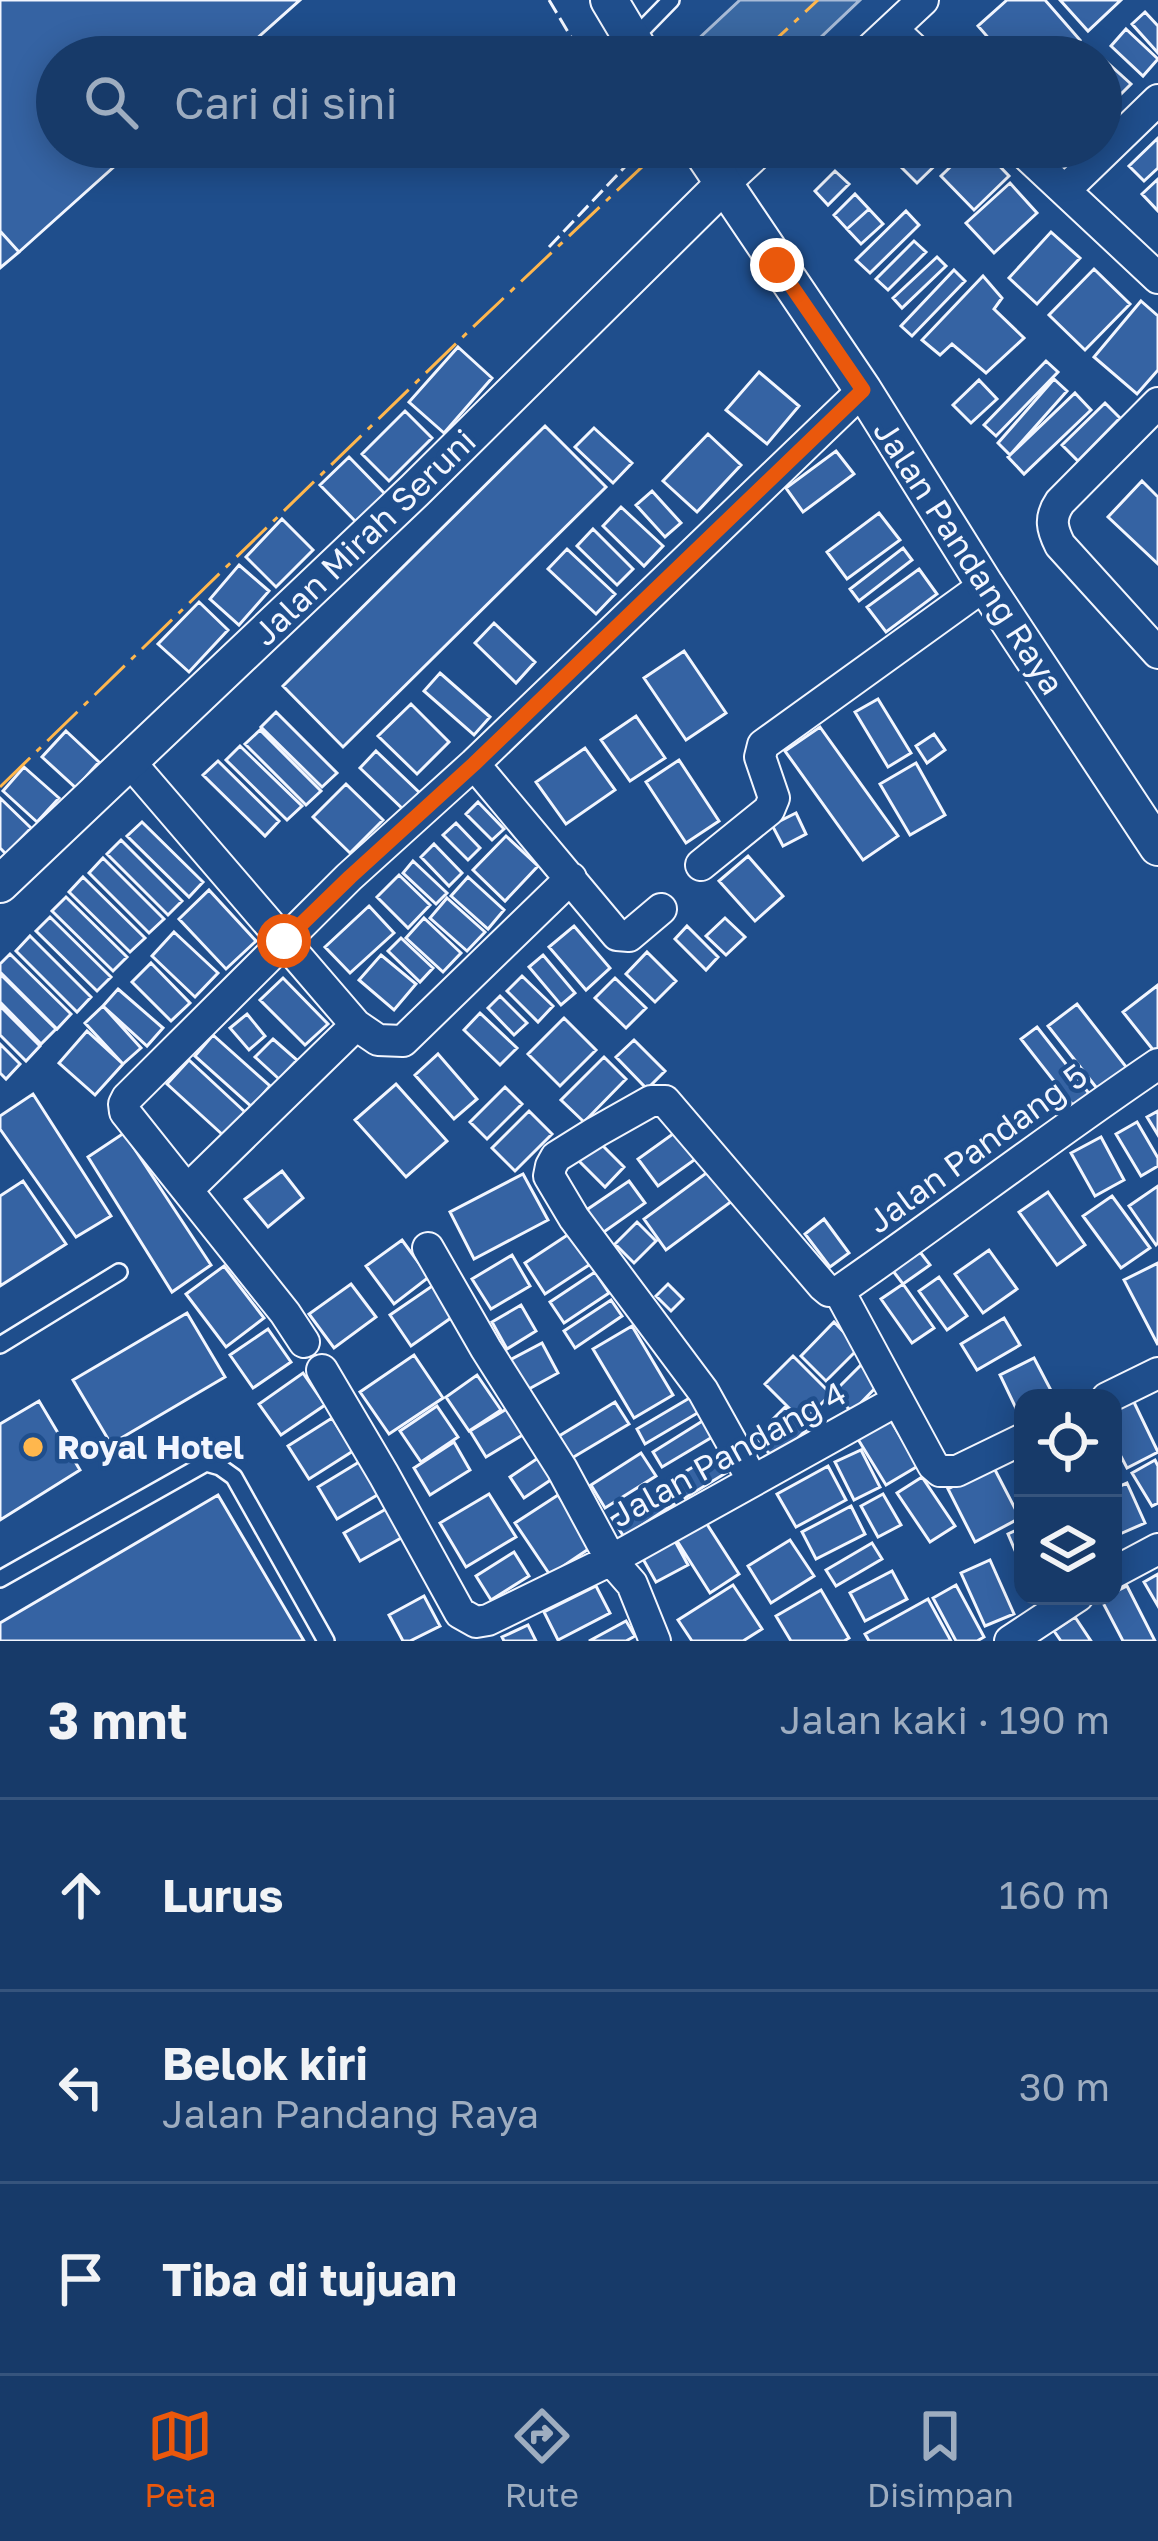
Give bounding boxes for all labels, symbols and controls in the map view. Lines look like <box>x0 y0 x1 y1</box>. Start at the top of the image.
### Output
search box <box>36 36 1122 168</box>
icon: search <box>78 69 144 135</box>
text: Cari di sini <box>174 75 398 129</box>
route end <box>750 238 804 292</box>
street label: Jalan Pandang Raya <box>866 412 1073 701</box>
street label: Jalan Mirah Seruni <box>244 421 483 653</box>
route start <box>257 914 311 968</box>
street label: Jalan Pandang 5 <box>859 1055 1094 1240</box>
street label: Jalan Pandang 4 <box>603 1373 852 1534</box>
map controls <box>1014 1389 1122 1605</box>
button: locate <box>1014 1389 1122 1497</box>
place label: Royal Hotel <box>57 1427 244 1466</box>
marker: Royal Hotel <box>20 1434 46 1460</box>
button: layers <box>1014 1497 1122 1605</box>
text: 3 mnt <box>48 1689 188 1750</box>
text: Jalan kaki · 190 m <box>780 1696 1110 1743</box>
icon: ahead <box>48 1862 114 1928</box>
text: Lurus <box>162 1868 284 1922</box>
text: 160 m <box>999 1871 1110 1918</box>
text: Belok kiri <box>162 2036 368 2090</box>
icon: left <box>48 2054 114 2120</box>
text: 30 m <box>1019 2063 1110 2110</box>
text: Jalan Pandang Raya <box>162 2090 539 2137</box>
icon: arrive <box>48 2246 114 2312</box>
text: Tiba di tujuan <box>162 2252 457 2306</box>
tab: Peta <box>144 2403 216 2514</box>
tab: Rute <box>505 2403 579 2514</box>
tab: Disimpan <box>867 2403 1014 2514</box>

